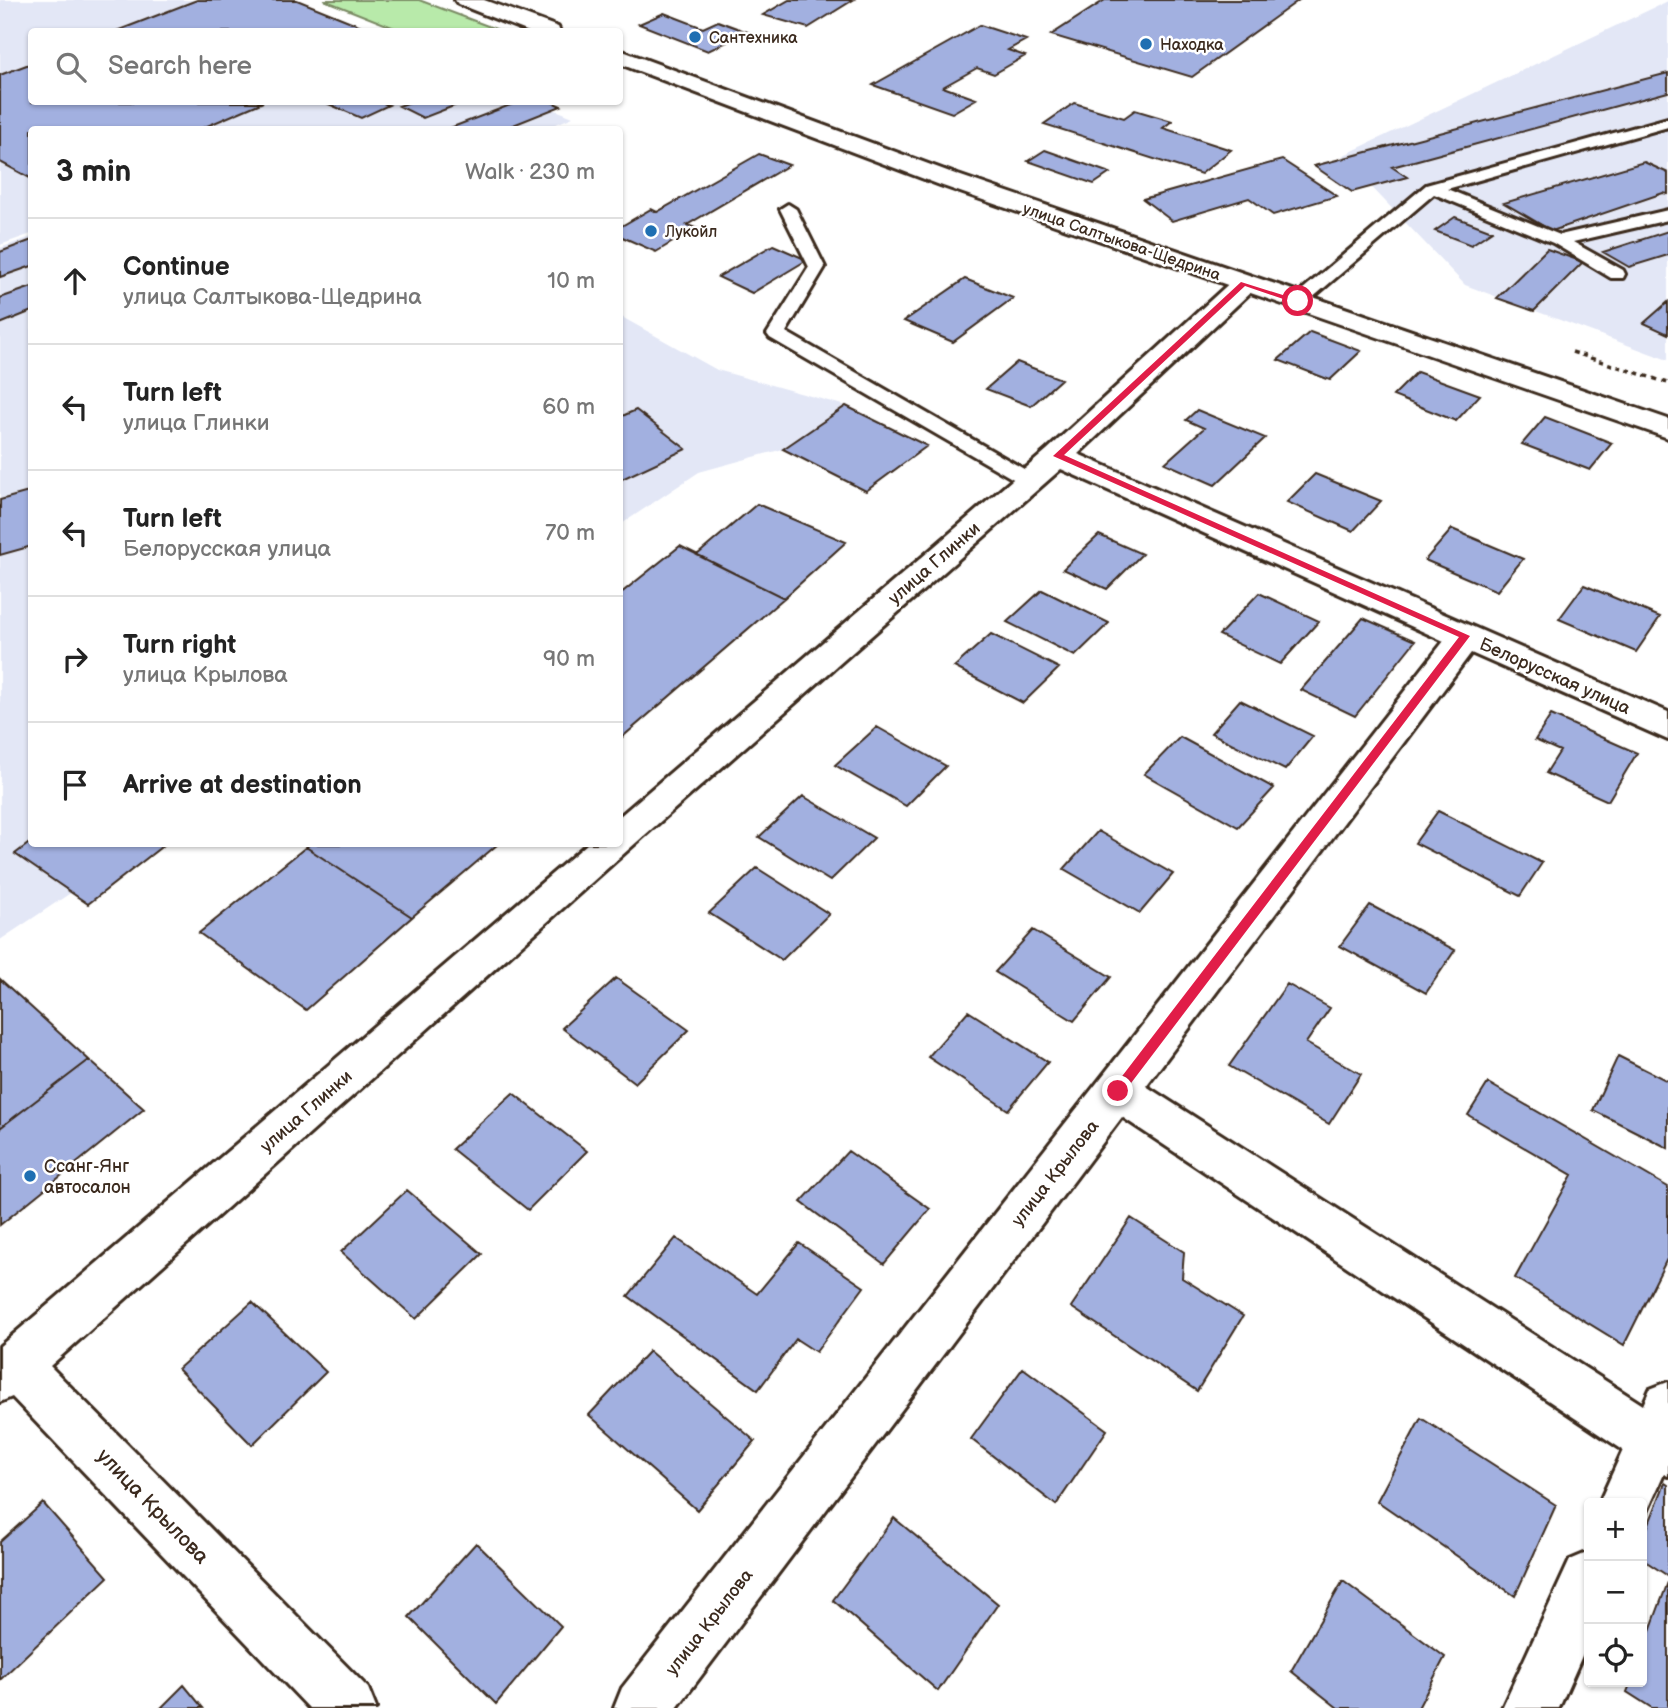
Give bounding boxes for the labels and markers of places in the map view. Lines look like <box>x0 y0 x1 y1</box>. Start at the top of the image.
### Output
marker: Сантехника <box>687 29 703 45</box>
place label: Сантехника <box>709 29 798 48</box>
marker: Находка <box>1138 36 1154 52</box>
place label: Находка <box>1160 36 1224 55</box>
marker: Лукойл <box>643 223 659 239</box>
place label: Лукойл <box>664 223 717 242</box>
place label: Ссанг-Янг автосалон <box>44 1156 131 1198</box>
marker: Ссанг-Янг автосалон <box>22 1168 38 1184</box>

